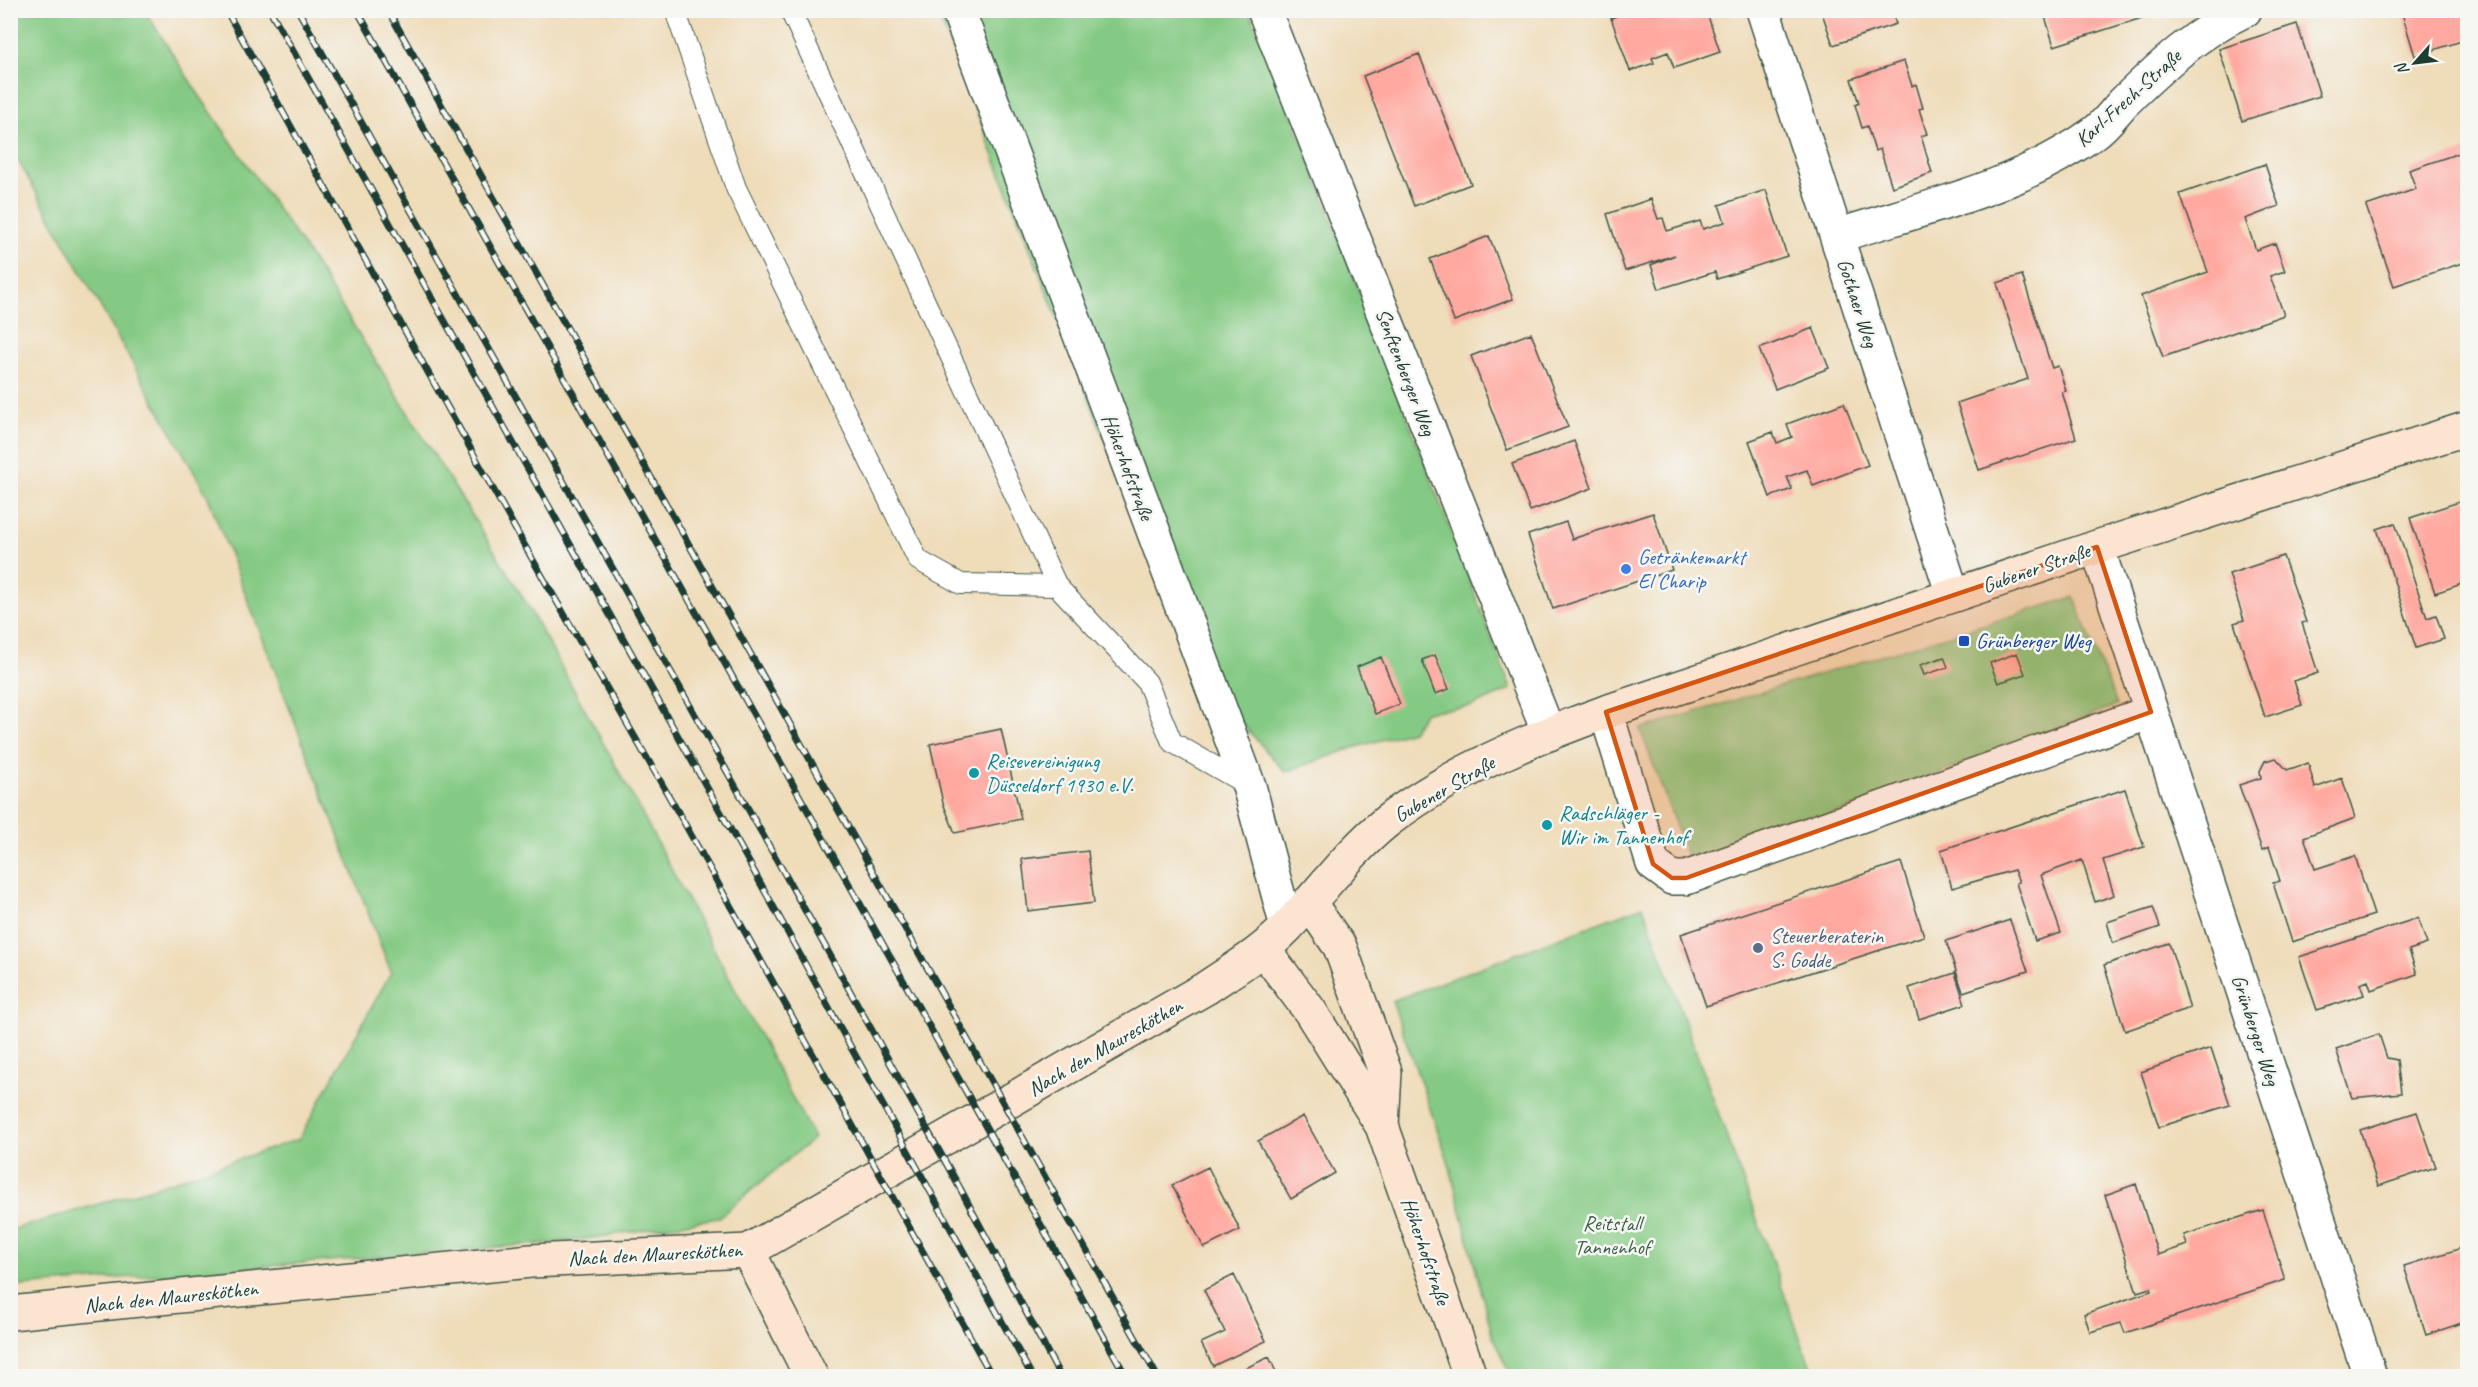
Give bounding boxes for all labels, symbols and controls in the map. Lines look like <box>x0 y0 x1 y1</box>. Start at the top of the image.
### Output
north arrow <box>2385 33 2445 93</box>
street label: Karl-Frech-Straße <box>2070 42 2188 152</box>
text: N <box>2390 58 2414 79</box>
street label: Gothaer Weg <box>1831 255 1885 352</box>
street label: Senftenberger Weg <box>1370 305 1443 441</box>
street label: Höherhofstraße <box>1096 410 1161 526</box>
street label: Gubener Straße <box>1979 537 2095 599</box>
place label: Getränkemarkt El Charip <box>1638 544 1748 594</box>
marker: Getränkemarkt El Charip <box>1619 562 1633 576</box>
place label: Grünberger Weg <box>1976 628 2092 654</box>
marker: Grünberger Weg <box>1957 634 1971 648</box>
place label: Reisevereinigung Düsseldorf 1930 e.V. <box>986 748 1134 798</box>
street label: Gubener Straße <box>1389 749 1501 828</box>
marker: Reisevereinigung Düsseldorf 1930 e.V. <box>967 766 981 780</box>
place label: Radschläger - Wir im Tannenhof <box>1559 800 1692 850</box>
marker: Radschläger - Wir im Tannenhof <box>1540 818 1554 832</box>
place label: Steuerberaterin S. Godde <box>1770 923 1884 973</box>
marker: Steuerberaterin S. Godde <box>1751 941 1765 955</box>
street label: Grünberger Weg <box>2226 971 2287 1090</box>
street label: Nach den Mauresköthen <box>1023 991 1188 1102</box>
street label: Höherhofstraße <box>1395 1194 1457 1310</box>
park label: Reitstall Tannenhof <box>1574 1210 1654 1260</box>
street label: Nach den Mauresköthen <box>567 1236 744 1272</box>
street label: Nach den Mauresköthen <box>83 1275 261 1319</box>

